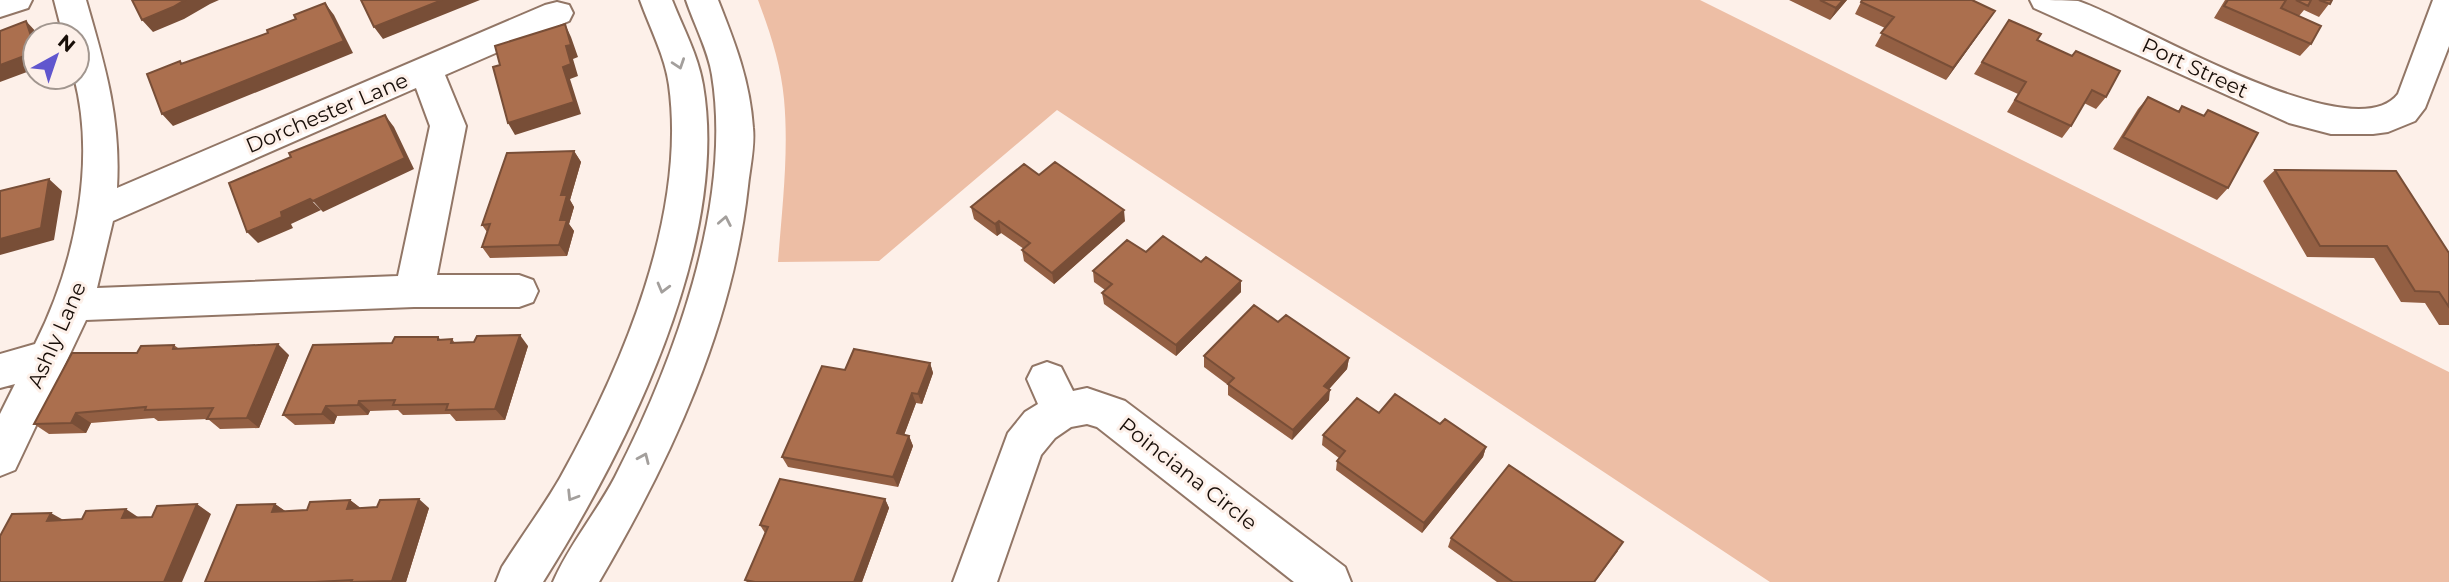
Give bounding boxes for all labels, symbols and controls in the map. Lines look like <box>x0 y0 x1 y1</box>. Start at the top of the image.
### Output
north arrow <box>21 21 91 91</box>
text: N <box>53 30 80 57</box>
street label: Port Street <box>2138 32 2252 103</box>
one-way arrow <box>671 58 685 70</box>
street label: Dorchester Lane <box>242 67 412 158</box>
one-way arrow <box>717 215 732 227</box>
street label: Ashly Lane <box>22 278 91 392</box>
one-way arrow <box>657 281 672 293</box>
street label: Poinciana Circle <box>1114 412 1262 535</box>
one-way arrow <box>636 453 650 466</box>
one-way arrow <box>567 488 580 501</box>

